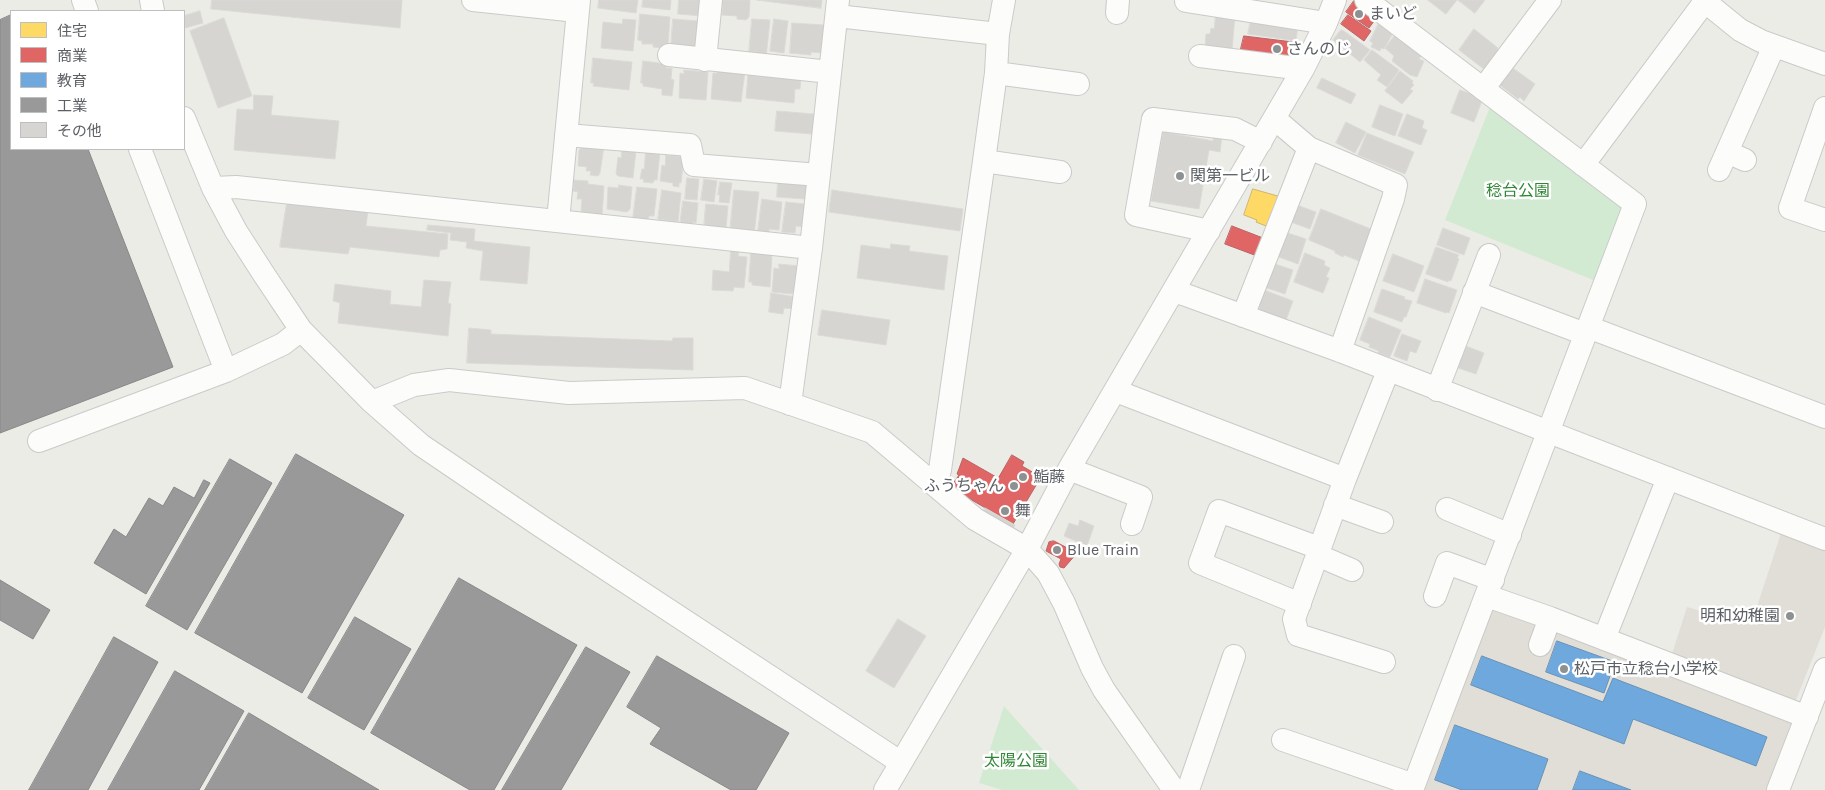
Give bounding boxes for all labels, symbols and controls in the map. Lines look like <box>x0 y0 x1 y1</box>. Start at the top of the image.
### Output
place label: まいど <box>1369 4 1417 24</box>
marker: まいど <box>1353 8 1365 20</box>
legend <box>10 10 185 150</box>
text: 住宅 <box>57 22 87 40</box>
place label: さんのじ <box>1287 39 1351 59</box>
marker: さんのじ <box>1271 43 1283 55</box>
text: 商業 <box>57 47 87 65</box>
text: 教育 <box>57 72 87 90</box>
text: 工業 <box>57 97 87 115</box>
text: その他 <box>57 122 102 140</box>
place label: 関第一ビル <box>1190 166 1270 186</box>
marker: 関第一ビル <box>1174 170 1186 182</box>
park label: 稔台公園 <box>1486 181 1550 201</box>
place label: 鮨藤 <box>1033 467 1065 487</box>
marker: 鮨藤 <box>1017 471 1029 483</box>
place label: ふうちゃん <box>924 476 1004 496</box>
marker: ふうちゃん <box>1008 480 1020 492</box>
place label: 舞 <box>1015 501 1031 521</box>
marker: 舞 <box>999 505 1011 517</box>
place label: Blue Train <box>1067 540 1139 560</box>
marker: Blue Train <box>1051 544 1063 556</box>
place label: 明和幼稚園 <box>1700 606 1780 626</box>
marker: 明和幼稚園 <box>1784 610 1796 622</box>
place label: 松戸市立稔台小学校 <box>1574 659 1718 679</box>
marker: 松戸市立稔台小学校 <box>1558 663 1570 675</box>
park label: 太陽公園 <box>984 751 1048 771</box>

